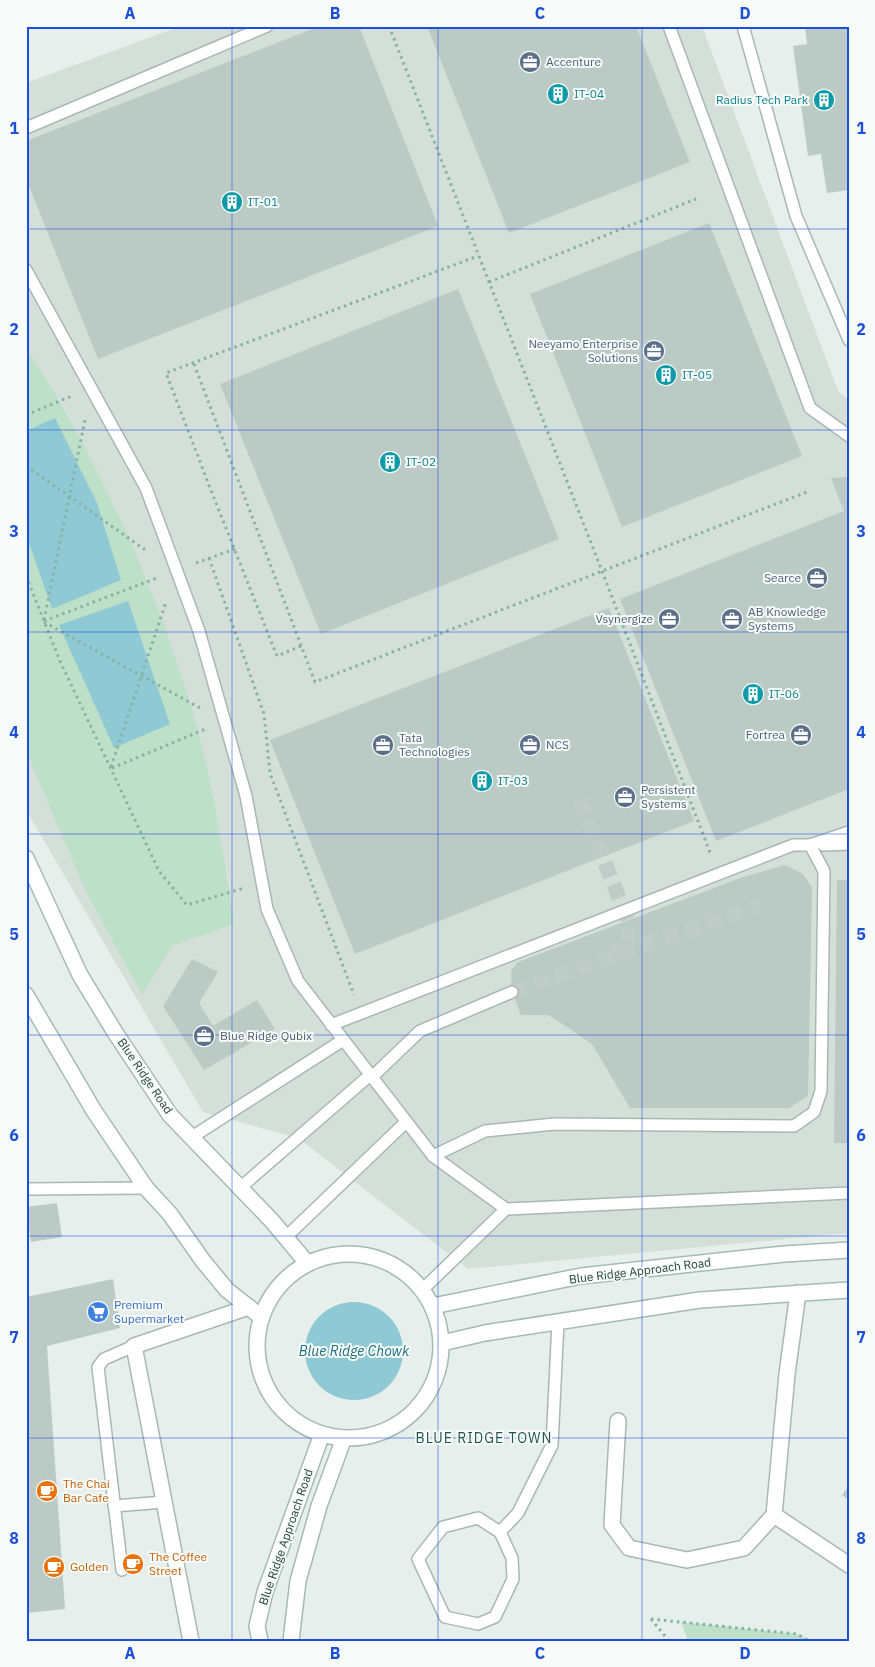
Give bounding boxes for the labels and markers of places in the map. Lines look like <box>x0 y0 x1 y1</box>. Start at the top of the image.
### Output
office icon: Accenture <box>518 50 542 74</box>
place label: Accenture <box>546 54 601 69</box>
building icon: IT-04 <box>546 82 570 106</box>
place label: IT-04 <box>574 86 604 101</box>
building icon: Radius Tech Park <box>812 88 836 112</box>
place label: Radius Tech Park <box>716 92 809 107</box>
building icon: IT-01 <box>220 190 244 214</box>
place label: IT-01 <box>248 194 278 209</box>
place label: Neeyamo Enterprise Solutions <box>528 336 638 365</box>
office icon: Neeyamo Enterprise Solutions <box>642 339 666 363</box>
building icon: IT-05 <box>654 363 678 387</box>
place label: IT-05 <box>682 367 712 382</box>
building icon: IT-02 <box>378 450 402 474</box>
place label: IT-02 <box>406 454 436 469</box>
office icon: Searce <box>805 566 829 590</box>
place label: Searce <box>764 570 801 585</box>
place label: AB Knowledge Systems <box>748 604 827 633</box>
office icon: Vsynergize <box>657 607 681 631</box>
office icon: AB Knowledge Systems <box>720 607 744 631</box>
place label: Vsynergize <box>595 611 653 626</box>
building icon: IT-06 <box>741 682 765 706</box>
place label: IT-06 <box>769 686 799 701</box>
office icon: Fortrea <box>789 723 813 747</box>
place label: Fortrea <box>746 727 786 742</box>
place label: Tata Technologies <box>399 730 470 759</box>
office icon: Tata Technologies <box>371 733 395 757</box>
office icon: NCS <box>518 733 542 757</box>
place label: NCS <box>546 737 569 752</box>
building icon: IT-03 <box>470 769 494 793</box>
place label: IT-03 <box>498 773 528 788</box>
place label: Persistent Systems <box>641 782 695 811</box>
office icon: Persistent Systems <box>613 785 637 809</box>
office icon: Blue Ridge Qubix <box>192 1024 216 1048</box>
place label: Blue Ridge Qubix <box>220 1028 312 1043</box>
place label: Premium Supermarket <box>114 1297 184 1326</box>
supermarket icon: Premium Supermarket <box>86 1300 110 1324</box>
place label: The Chai Bar Cafe <box>63 1476 110 1505</box>
cafe icon: The Chai Bar Cafe <box>35 1479 59 1503</box>
place label: The Coffee Street <box>149 1549 208 1578</box>
cafe icon: The Coffee Street <box>121 1552 145 1576</box>
cafe icon: Golden <box>42 1555 66 1579</box>
place label: Golden <box>70 1559 109 1574</box>

